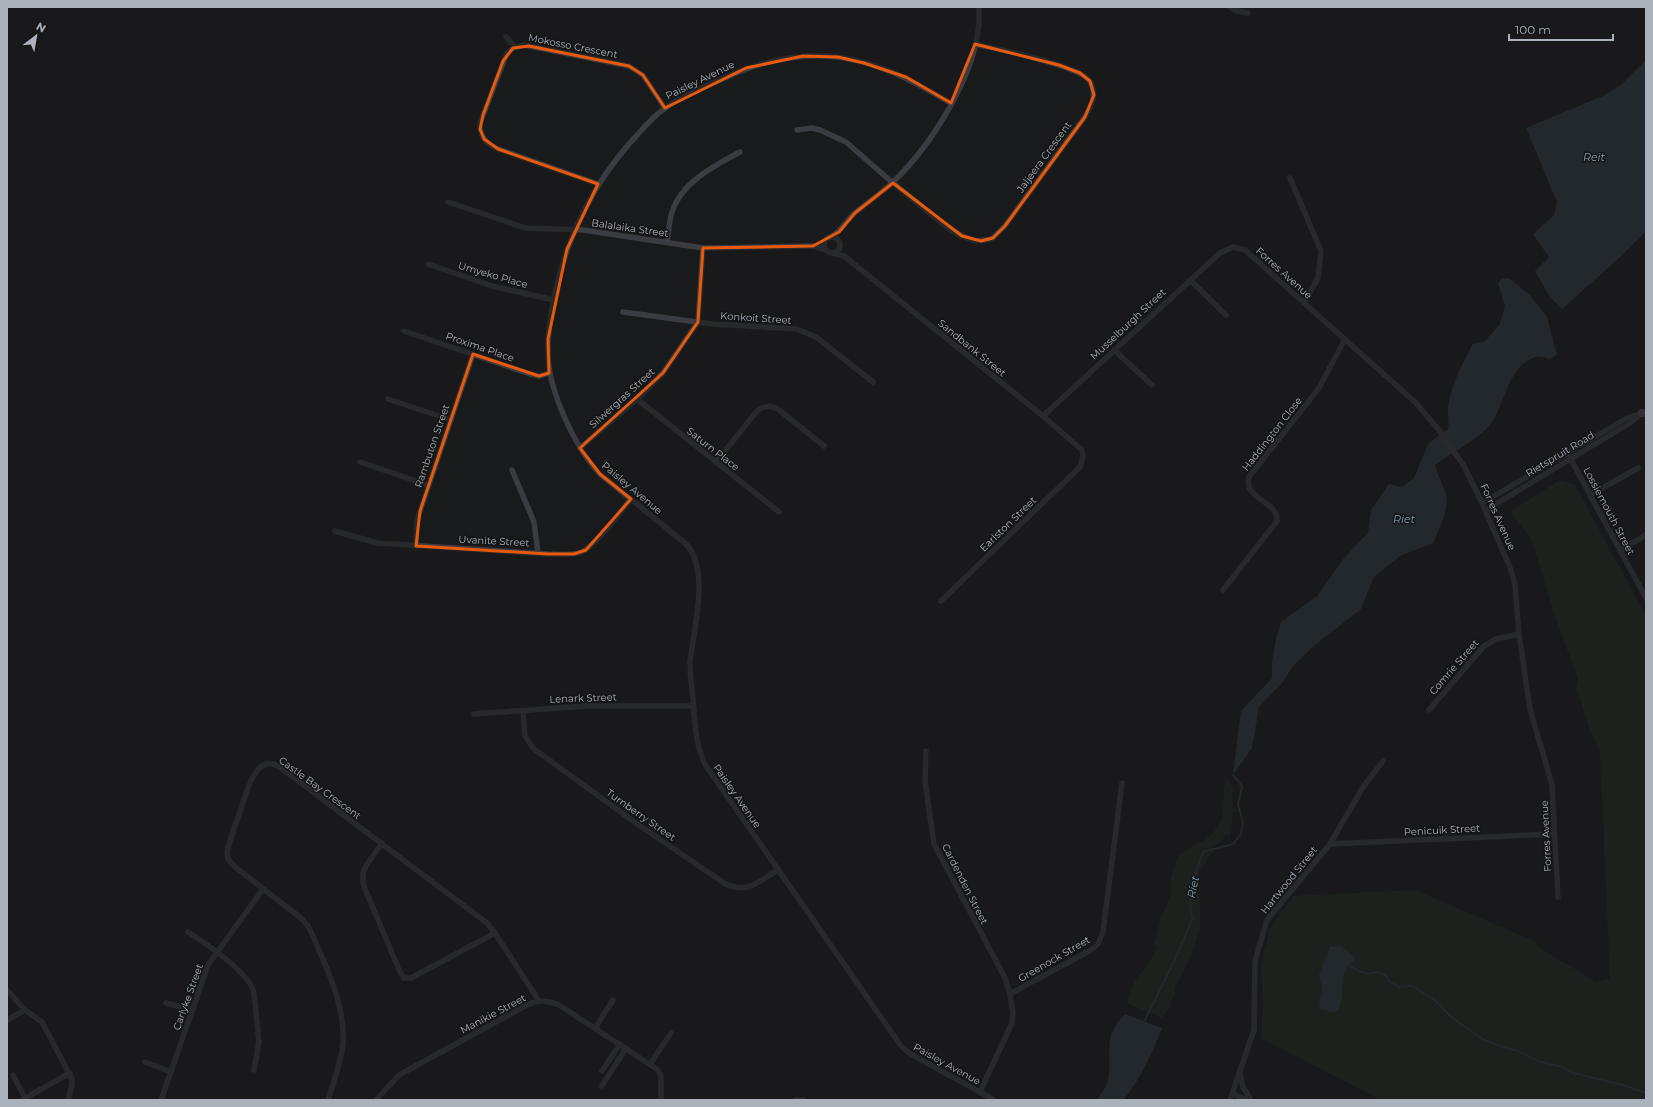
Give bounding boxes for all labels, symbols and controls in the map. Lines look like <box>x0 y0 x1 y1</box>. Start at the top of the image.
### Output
north arrow <box>16 16 56 56</box>
scale bar <box>1509 16 1613 42</box>
text: N <box>34 19 49 36</box>
text: 100 m <box>1515 22 1551 37</box>
street label: Mokosso Crescent <box>527 31 619 61</box>
street label: Paisley Avenue <box>663 58 737 102</box>
street label: Jaljeera Crescent <box>1013 119 1074 196</box>
water label: Reit <box>1583 150 1606 164</box>
street label: Balalaika Street <box>590 216 670 240</box>
street label: Forres Avenue <box>1253 244 1315 302</box>
street label: Umyeko Place <box>457 259 529 291</box>
street label: Musselburgh Street <box>1088 286 1168 362</box>
street label: Konkoit Street <box>720 309 792 327</box>
street label: Sandbank Street <box>935 317 1009 379</box>
street label: Proxima Place <box>444 329 516 365</box>
street label: Silwergras Street <box>586 365 658 431</box>
street label: Haddington Close <box>1239 394 1305 474</box>
street label: Rambuton Street <box>412 403 452 489</box>
street label: Saturn Place <box>684 424 742 474</box>
street label: Rietspruit Road <box>1523 428 1597 480</box>
street label: Paisley Avenue <box>599 459 665 517</box>
street label: Lossiemouth Street <box>1580 465 1638 557</box>
street label: Forres Avenue <box>1478 482 1518 552</box>
street label: Earlston Street <box>977 494 1039 554</box>
water label: Riet <box>1393 512 1416 526</box>
street label: Uvanite Street <box>458 533 530 549</box>
street label: Comrie Street <box>1426 637 1482 697</box>
street label: Lenark Street <box>549 690 617 706</box>
street label: Castle Bay Crescent <box>276 754 364 822</box>
street label: Paisley Avenue <box>710 762 764 830</box>
street label: Turnberry Street <box>604 786 678 844</box>
street label: Forres Avenue <box>1538 800 1554 872</box>
street label: Penicuik Street <box>1404 822 1480 838</box>
street label: Cardenden Street <box>939 841 991 927</box>
street label: Hartwood Street <box>1258 844 1320 916</box>
water label: Riet <box>1184 874 1202 899</box>
street label: Greenock Street <box>1016 933 1092 985</box>
street label: Carlyke Street <box>170 962 206 1032</box>
street label: Manikie Street <box>458 991 528 1037</box>
street label: Paisley Avenue <box>911 1040 983 1088</box>

